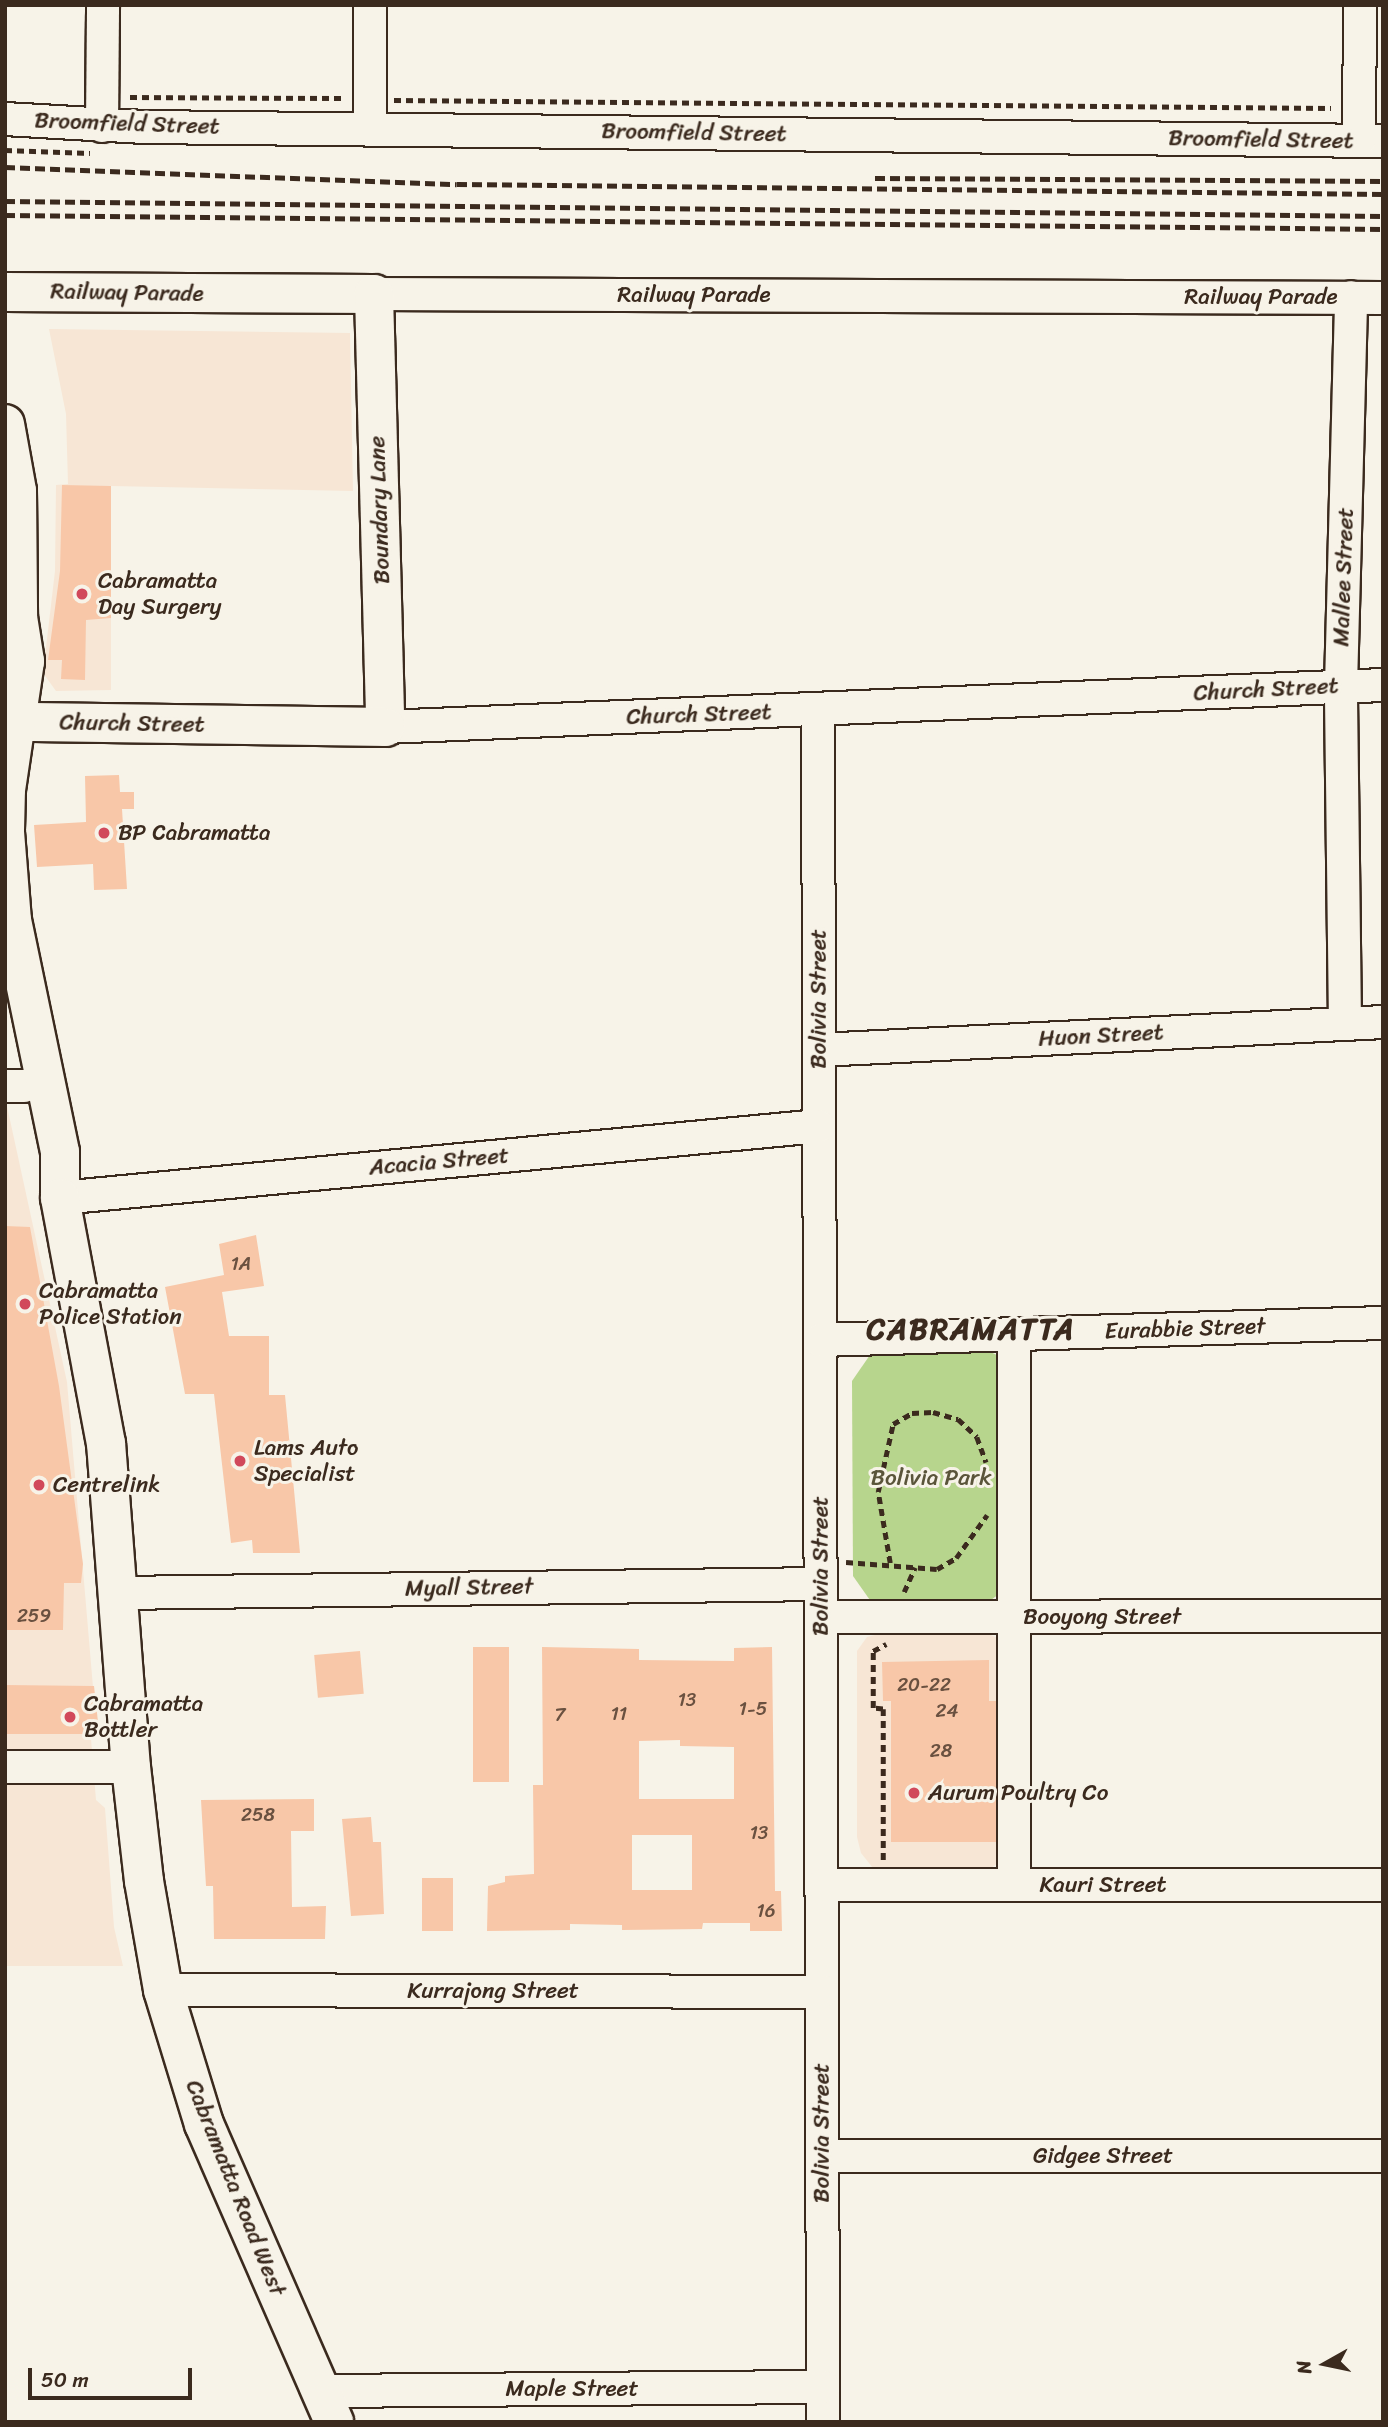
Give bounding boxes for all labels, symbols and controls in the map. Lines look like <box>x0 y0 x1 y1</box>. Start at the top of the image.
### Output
street label: Broomfield Street <box>34 107 220 141</box>
street label: Broomfield Street <box>601 118 787 148</box>
street label: Broomfield Street <box>1168 125 1354 155</box>
street label: Railway Parade <box>50 278 204 308</box>
street label: Railway Parade <box>617 281 771 309</box>
street label: Railway Parade <box>1184 283 1338 311</box>
street label: Boundary Lane <box>364 435 396 585</box>
street label: Mallee Street <box>1328 507 1360 647</box>
place label: Cabramatta Day Surgery <box>98 567 222 621</box>
marker: Cabramatta Day Surgery <box>72 584 92 604</box>
street label: Church Street <box>1193 672 1339 708</box>
street label: Church Street <box>626 699 772 731</box>
street label: Church Street <box>60 709 204 739</box>
place label: BP Cabramatta <box>118 819 271 847</box>
marker: BP Cabramatta <box>96 825 112 841</box>
street label: Bolivia Street <box>805 929 833 1069</box>
street label: Huon Street <box>1038 1019 1164 1053</box>
street label: Acacia Street <box>368 1142 510 1182</box>
house number: 1A <box>231 1253 251 1275</box>
place label: Cabramatta Police Station <box>39 1277 182 1331</box>
marker: Cabramatta Police Station <box>17 1296 33 1312</box>
district label: CABRAMATTA <box>869 1311 1073 1347</box>
street label: Eurabbie Street <box>1104 1312 1266 1346</box>
place label: Lams Auto Specialist <box>254 1434 360 1488</box>
marker: Lams Auto Specialist <box>232 1453 248 1469</box>
park label: Bolivia Park <box>871 1464 991 1492</box>
place label: Centrelink <box>53 1471 160 1499</box>
marker: Centrelink <box>31 1477 47 1493</box>
street label: Bolivia Street <box>807 1496 835 1636</box>
street label: Myall Street <box>405 1573 533 1603</box>
street label: Booyong Street <box>1023 1603 1181 1631</box>
house number: 259 <box>17 1605 51 1627</box>
house number: 20-22 <box>897 1674 951 1696</box>
house number: 13 <box>678 1689 696 1711</box>
place label: Cabramatta Bottler <box>84 1690 203 1744</box>
house number: 1-5 <box>739 1698 767 1720</box>
house number: 24 <box>936 1700 958 1722</box>
house number: 11 <box>611 1703 627 1725</box>
house number: 7 <box>555 1704 565 1726</box>
marker: Cabramatta Bottler <box>62 1709 78 1725</box>
house number: 28 <box>930 1740 952 1762</box>
place label: Aurum Poultry Co <box>928 1779 1109 1807</box>
marker: Aurum Poultry Co <box>906 1785 922 1801</box>
house number: 258 <box>241 1804 275 1826</box>
house number: 13 <box>750 1822 768 1844</box>
street label: Kauri Street <box>1040 1871 1166 1899</box>
house number: 16 <box>757 1900 775 1922</box>
street label: Kurrajong Street <box>407 1977 579 2005</box>
street label: Bolivia Street <box>808 2063 836 2203</box>
street label: Cabramatta Road West <box>179 2076 291 2300</box>
street label: Gidgee Street <box>1033 2142 1173 2170</box>
north arrow <box>1290 2329 1360 2399</box>
scale bar <box>32 2354 196 2398</box>
text: N <box>1286 2358 1321 2376</box>
text: 50 m <box>41 2361 89 2399</box>
street label: Maple Street <box>505 2375 639 2403</box>

